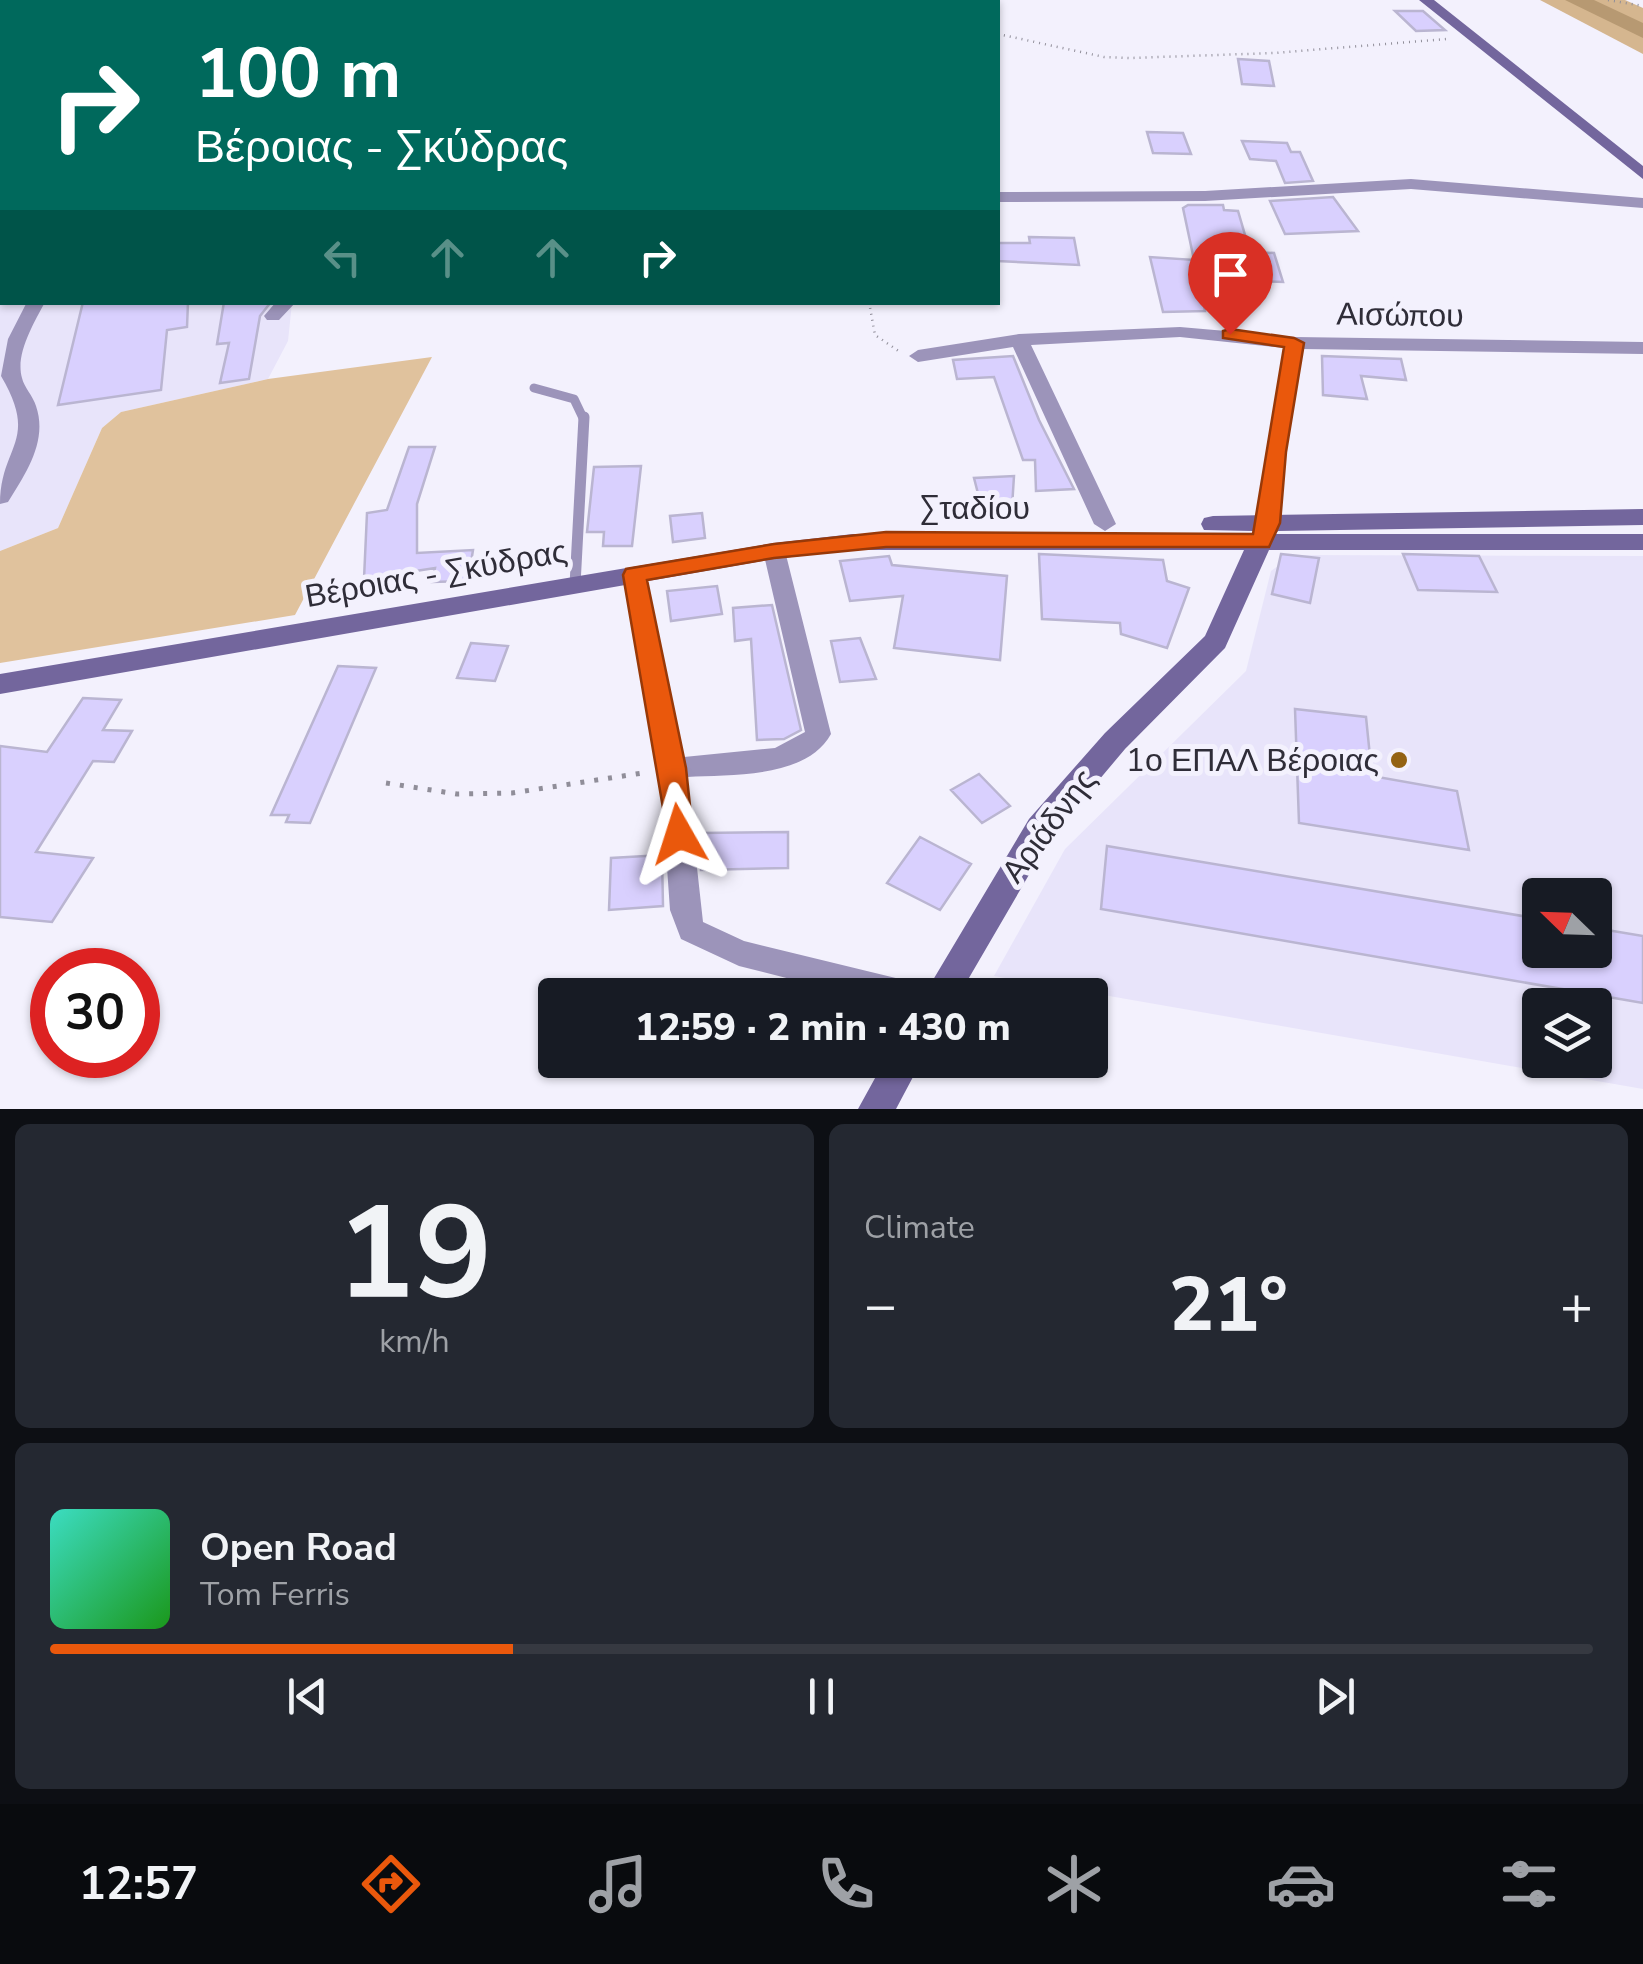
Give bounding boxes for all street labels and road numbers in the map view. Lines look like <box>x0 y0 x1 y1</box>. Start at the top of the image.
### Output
street label: Αισώπου <box>1336 292 1464 338</box>
street label: Σταδίου <box>920 487 1030 530</box>
street label: Βέροιας - Σκύδρας <box>302 530 570 618</box>
street label: Αριάδνης <box>992 760 1106 892</box>

